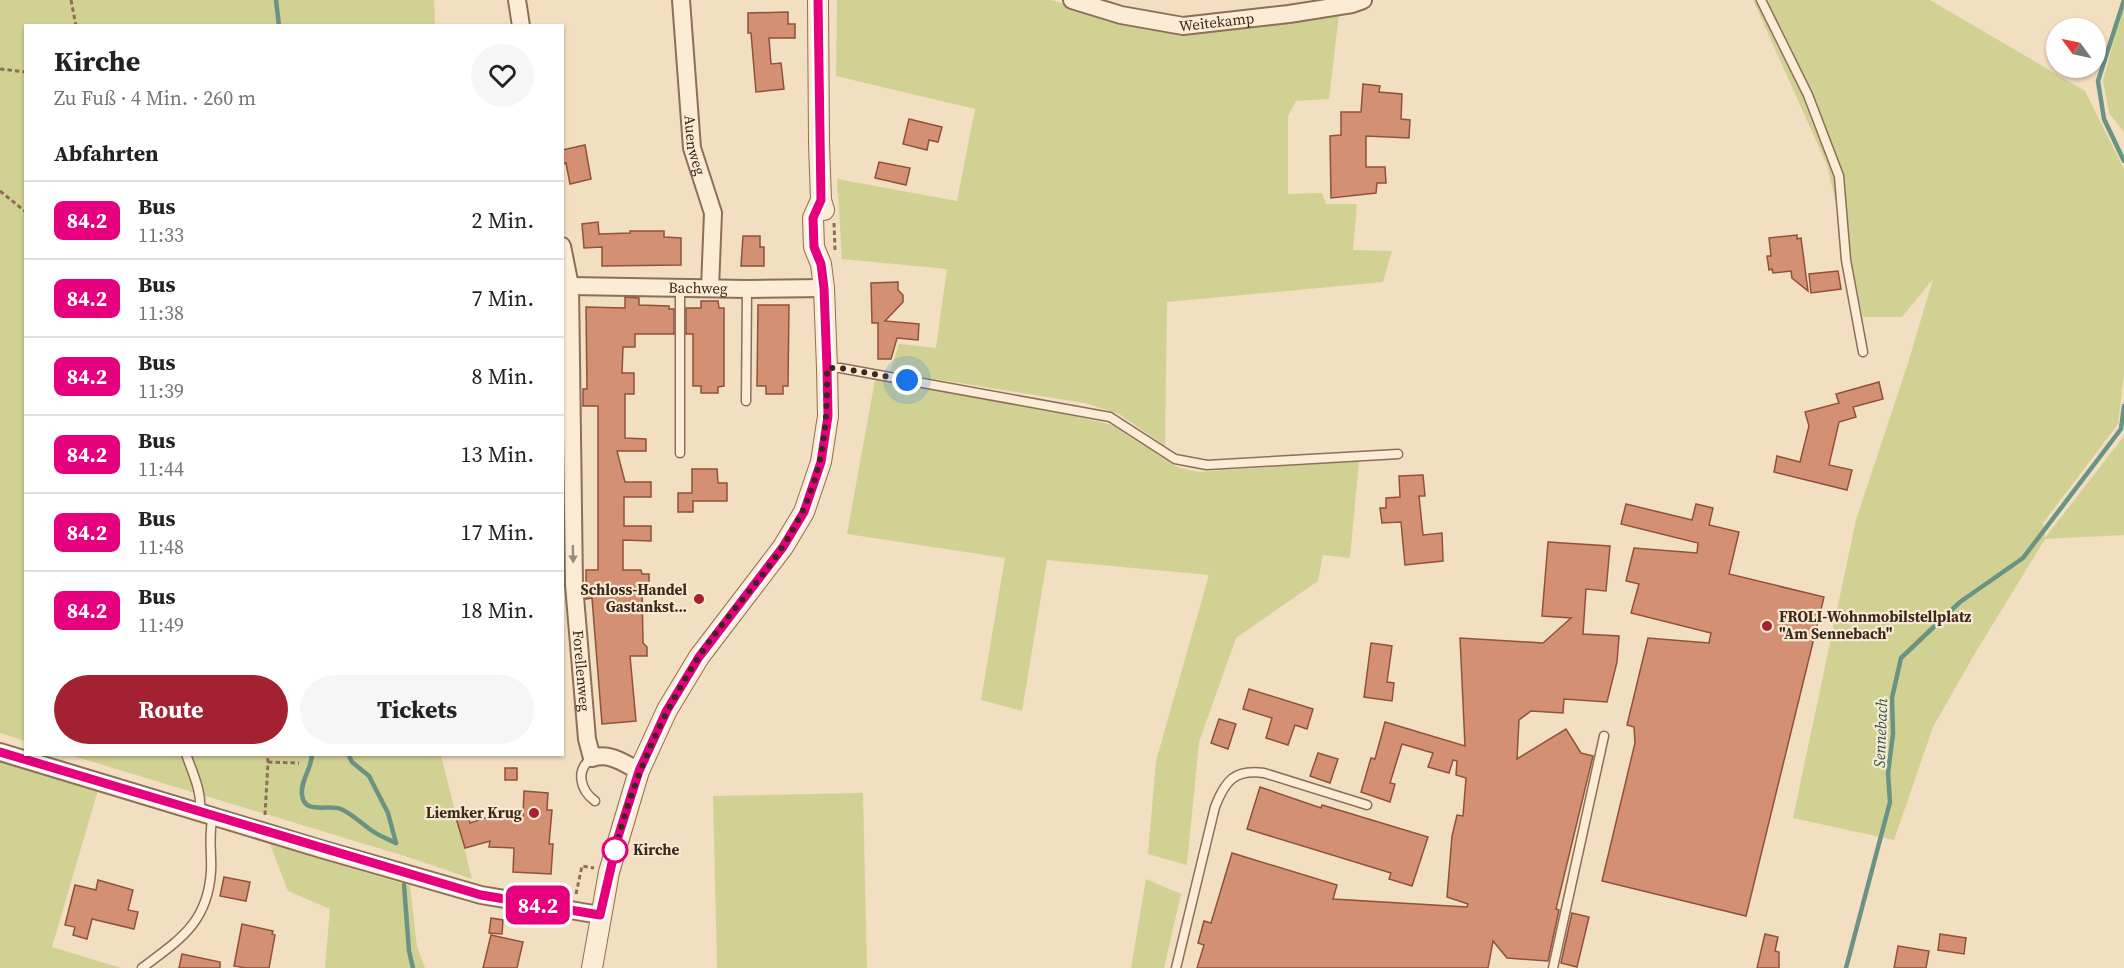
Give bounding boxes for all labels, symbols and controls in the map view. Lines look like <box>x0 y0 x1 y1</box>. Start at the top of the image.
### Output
street label: Weitekamp <box>1178 7 1256 36</box>
north arrow <box>2046 18 2106 78</box>
map controls <box>2046 18 2106 78</box>
text: Kirche <box>54 42 140 80</box>
button: heart <box>471 44 534 107</box>
text: Zu Fuß · 4 Min. · 260 m <box>54 84 256 112</box>
street label: Auenweg <box>680 114 711 178</box>
text: Abfahrten <box>54 138 159 168</box>
text: Bus <box>138 191 175 221</box>
text: 2 Min. <box>472 205 534 235</box>
text: 84.2 <box>67 206 107 235</box>
text: 11:33 <box>138 221 184 249</box>
text: Bus <box>138 269 175 299</box>
street label: Bachweg <box>668 277 728 299</box>
text: 7 Min. <box>472 283 534 313</box>
text: 84.2 <box>67 284 107 313</box>
text: 11:38 <box>138 299 184 327</box>
text: Bus <box>138 347 175 377</box>
text: 8 Min. <box>472 361 534 391</box>
text: 84.2 <box>67 362 107 391</box>
your location <box>892 365 922 395</box>
text: 11:39 <box>138 377 184 405</box>
text: Bus <box>138 425 175 455</box>
text: 13 Min. <box>461 439 534 469</box>
text: 84.2 <box>67 440 107 469</box>
text: 11:44 <box>138 455 184 483</box>
text: Bus <box>138 503 175 533</box>
text: 17 Min. <box>461 517 534 547</box>
text: 84.2 <box>67 518 107 547</box>
text: 11:48 <box>138 533 184 561</box>
one-way arrow <box>569 545 578 564</box>
place label: Schloss-Handel Gastankst... <box>581 579 687 617</box>
text: Bus <box>138 581 175 611</box>
marker: Schloss-Handel Gastankst... <box>692 592 706 606</box>
text: 18 Min. <box>461 595 534 625</box>
text: 84.2 <box>67 596 107 625</box>
place label: FROLI-Wohnmobilstellplatz "Am Sennebach" <box>1779 606 1971 644</box>
text: 11:49 <box>138 611 184 639</box>
marker: FROLI-Wohnmobilstellplatz "Am Sennebach" <box>1760 619 1774 633</box>
street label: Forellenweg <box>568 629 596 713</box>
button: Route <box>54 675 288 744</box>
button: Tickets <box>300 675 534 744</box>
water label: Sennebach <box>1868 697 1892 768</box>
place label: Liemker Krug <box>426 802 522 823</box>
marker: Liemker Krug <box>527 806 541 820</box>
marker: Kirche <box>602 837 628 863</box>
place label: Kirche <box>633 839 679 860</box>
line badge: 84.2 <box>496 886 580 924</box>
text: 84.2 <box>518 891 558 920</box>

